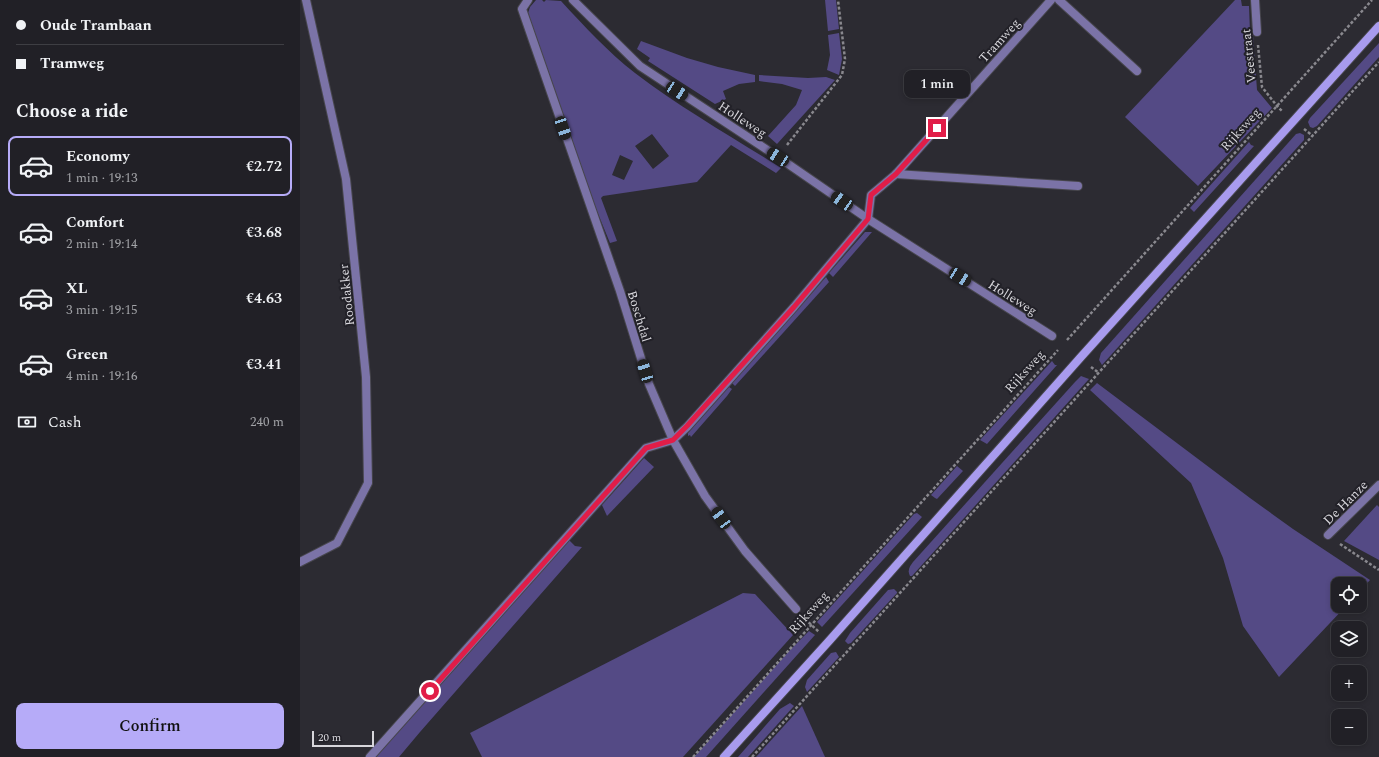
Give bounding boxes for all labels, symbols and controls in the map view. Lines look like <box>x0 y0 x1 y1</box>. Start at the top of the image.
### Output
text: Oude Trambaan <box>40 14 152 37</box>
street label: Tramweg <box>974 14 1025 68</box>
street label: Veestraat <box>1236 27 1262 84</box>
text: Tramweg <box>40 52 104 75</box>
callout: 1 min <box>904 70 970 98</box>
text: 1 min <box>920 74 954 94</box>
car <box>664 79 690 103</box>
street label: Holleweg <box>714 97 771 143</box>
text: Choose a ride <box>16 98 128 125</box>
street label: Rijksweg <box>1216 103 1266 156</box>
car <box>553 115 573 141</box>
route end <box>928 119 946 137</box>
text: Economy <box>66 145 130 168</box>
car <box>765 145 791 169</box>
icon: car <box>18 148 54 184</box>
text: €2.72 <box>246 155 282 178</box>
text: 1 min · 19:13 <box>66 168 138 188</box>
car <box>829 189 855 213</box>
text: Comfort <box>66 211 124 234</box>
icon: car <box>18 214 54 250</box>
text: €3.68 <box>246 221 282 244</box>
text: 2 min · 19:14 <box>66 234 138 254</box>
street label: Roodakker <box>334 263 360 327</box>
car <box>947 266 973 288</box>
street label: Holleweg <box>984 275 1041 321</box>
text: XL <box>66 277 87 300</box>
icon: car <box>18 280 54 316</box>
text: €4.63 <box>246 287 282 310</box>
street label: Boschdal <box>622 288 656 344</box>
text: 3 min · 19:15 <box>66 300 138 320</box>
text: Green <box>66 343 108 366</box>
street label: Rijksweg <box>1000 345 1050 398</box>
icon: car <box>18 346 54 382</box>
text: €3.41 <box>246 353 282 376</box>
car <box>636 358 654 384</box>
text: 4 min · 19:16 <box>66 366 138 386</box>
icon: cash <box>16 411 38 433</box>
text: Cash <box>48 411 81 434</box>
text: 240 m <box>250 412 284 432</box>
street label: De Hanze <box>1319 476 1373 530</box>
car <box>709 505 733 531</box>
map controls <box>1331 577 1367 745</box>
button: locate <box>1331 577 1367 613</box>
street label: Rijksweg <box>784 586 834 639</box>
button: layers <box>1331 621 1367 657</box>
button: + <box>1331 665 1367 701</box>
route start <box>421 682 439 700</box>
button: Confirm <box>16 703 284 749</box>
button: − <box>1331 709 1367 745</box>
scale bar <box>312 729 374 748</box>
text: 20 m <box>318 729 341 746</box>

